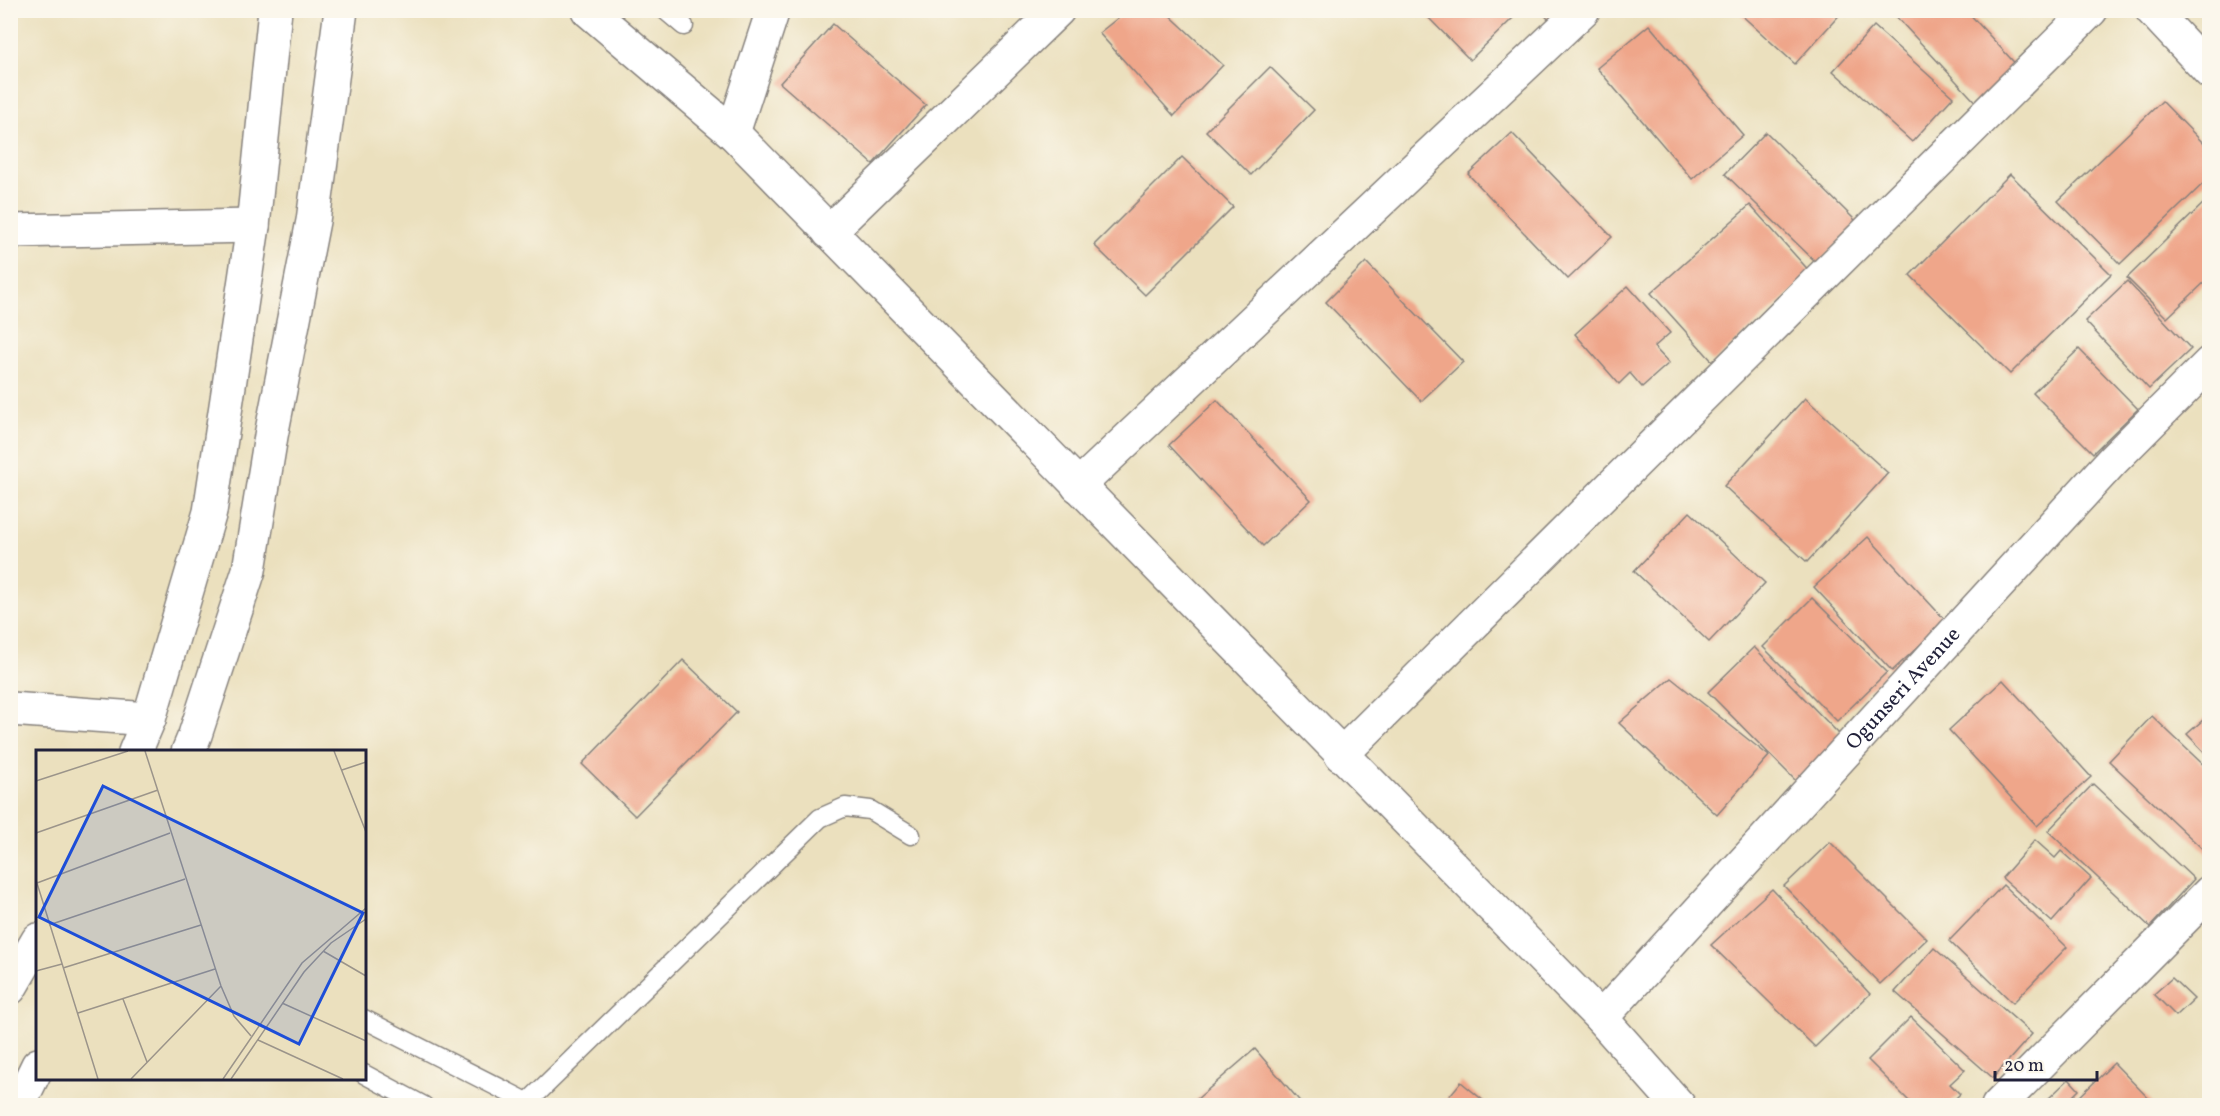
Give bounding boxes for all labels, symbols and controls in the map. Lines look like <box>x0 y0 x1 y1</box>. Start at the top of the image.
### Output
street label: Ogunseri Avenue <box>1839 621 1967 756</box>
inset map <box>36 750 366 1080</box>
scale bar <box>1995 1044 2097 1082</box>
text: 20 m <box>2004 1054 2044 1079</box>

